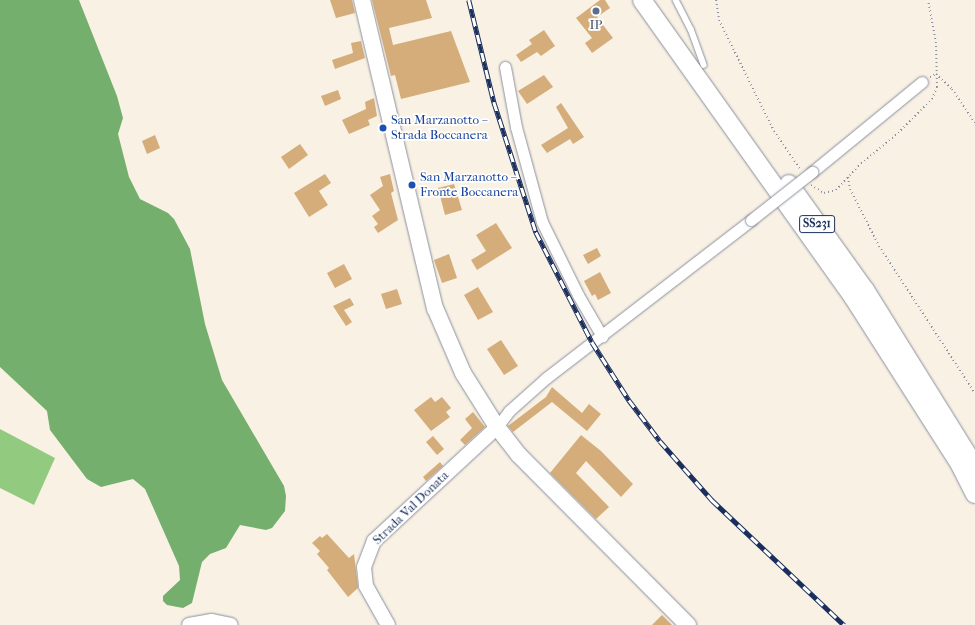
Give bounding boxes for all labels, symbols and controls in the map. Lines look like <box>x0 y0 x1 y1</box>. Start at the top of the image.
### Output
marker: IP <box>591 6 601 16</box>
place label: IP <box>590 17 602 33</box>
place label: San Marzanotto – Strada Boccanera <box>391 113 488 144</box>
marker: San Marzanotto – Strada Boccanera <box>378 123 388 133</box>
place label: San Marzanotto – Fronte Boccanera <box>420 170 518 201</box>
marker: San Marzanotto – Fronte Boccanera <box>407 180 417 190</box>
road number: SS231 <box>799 214 835 234</box>
street label: Strada Val Donata <box>370 468 452 548</box>

